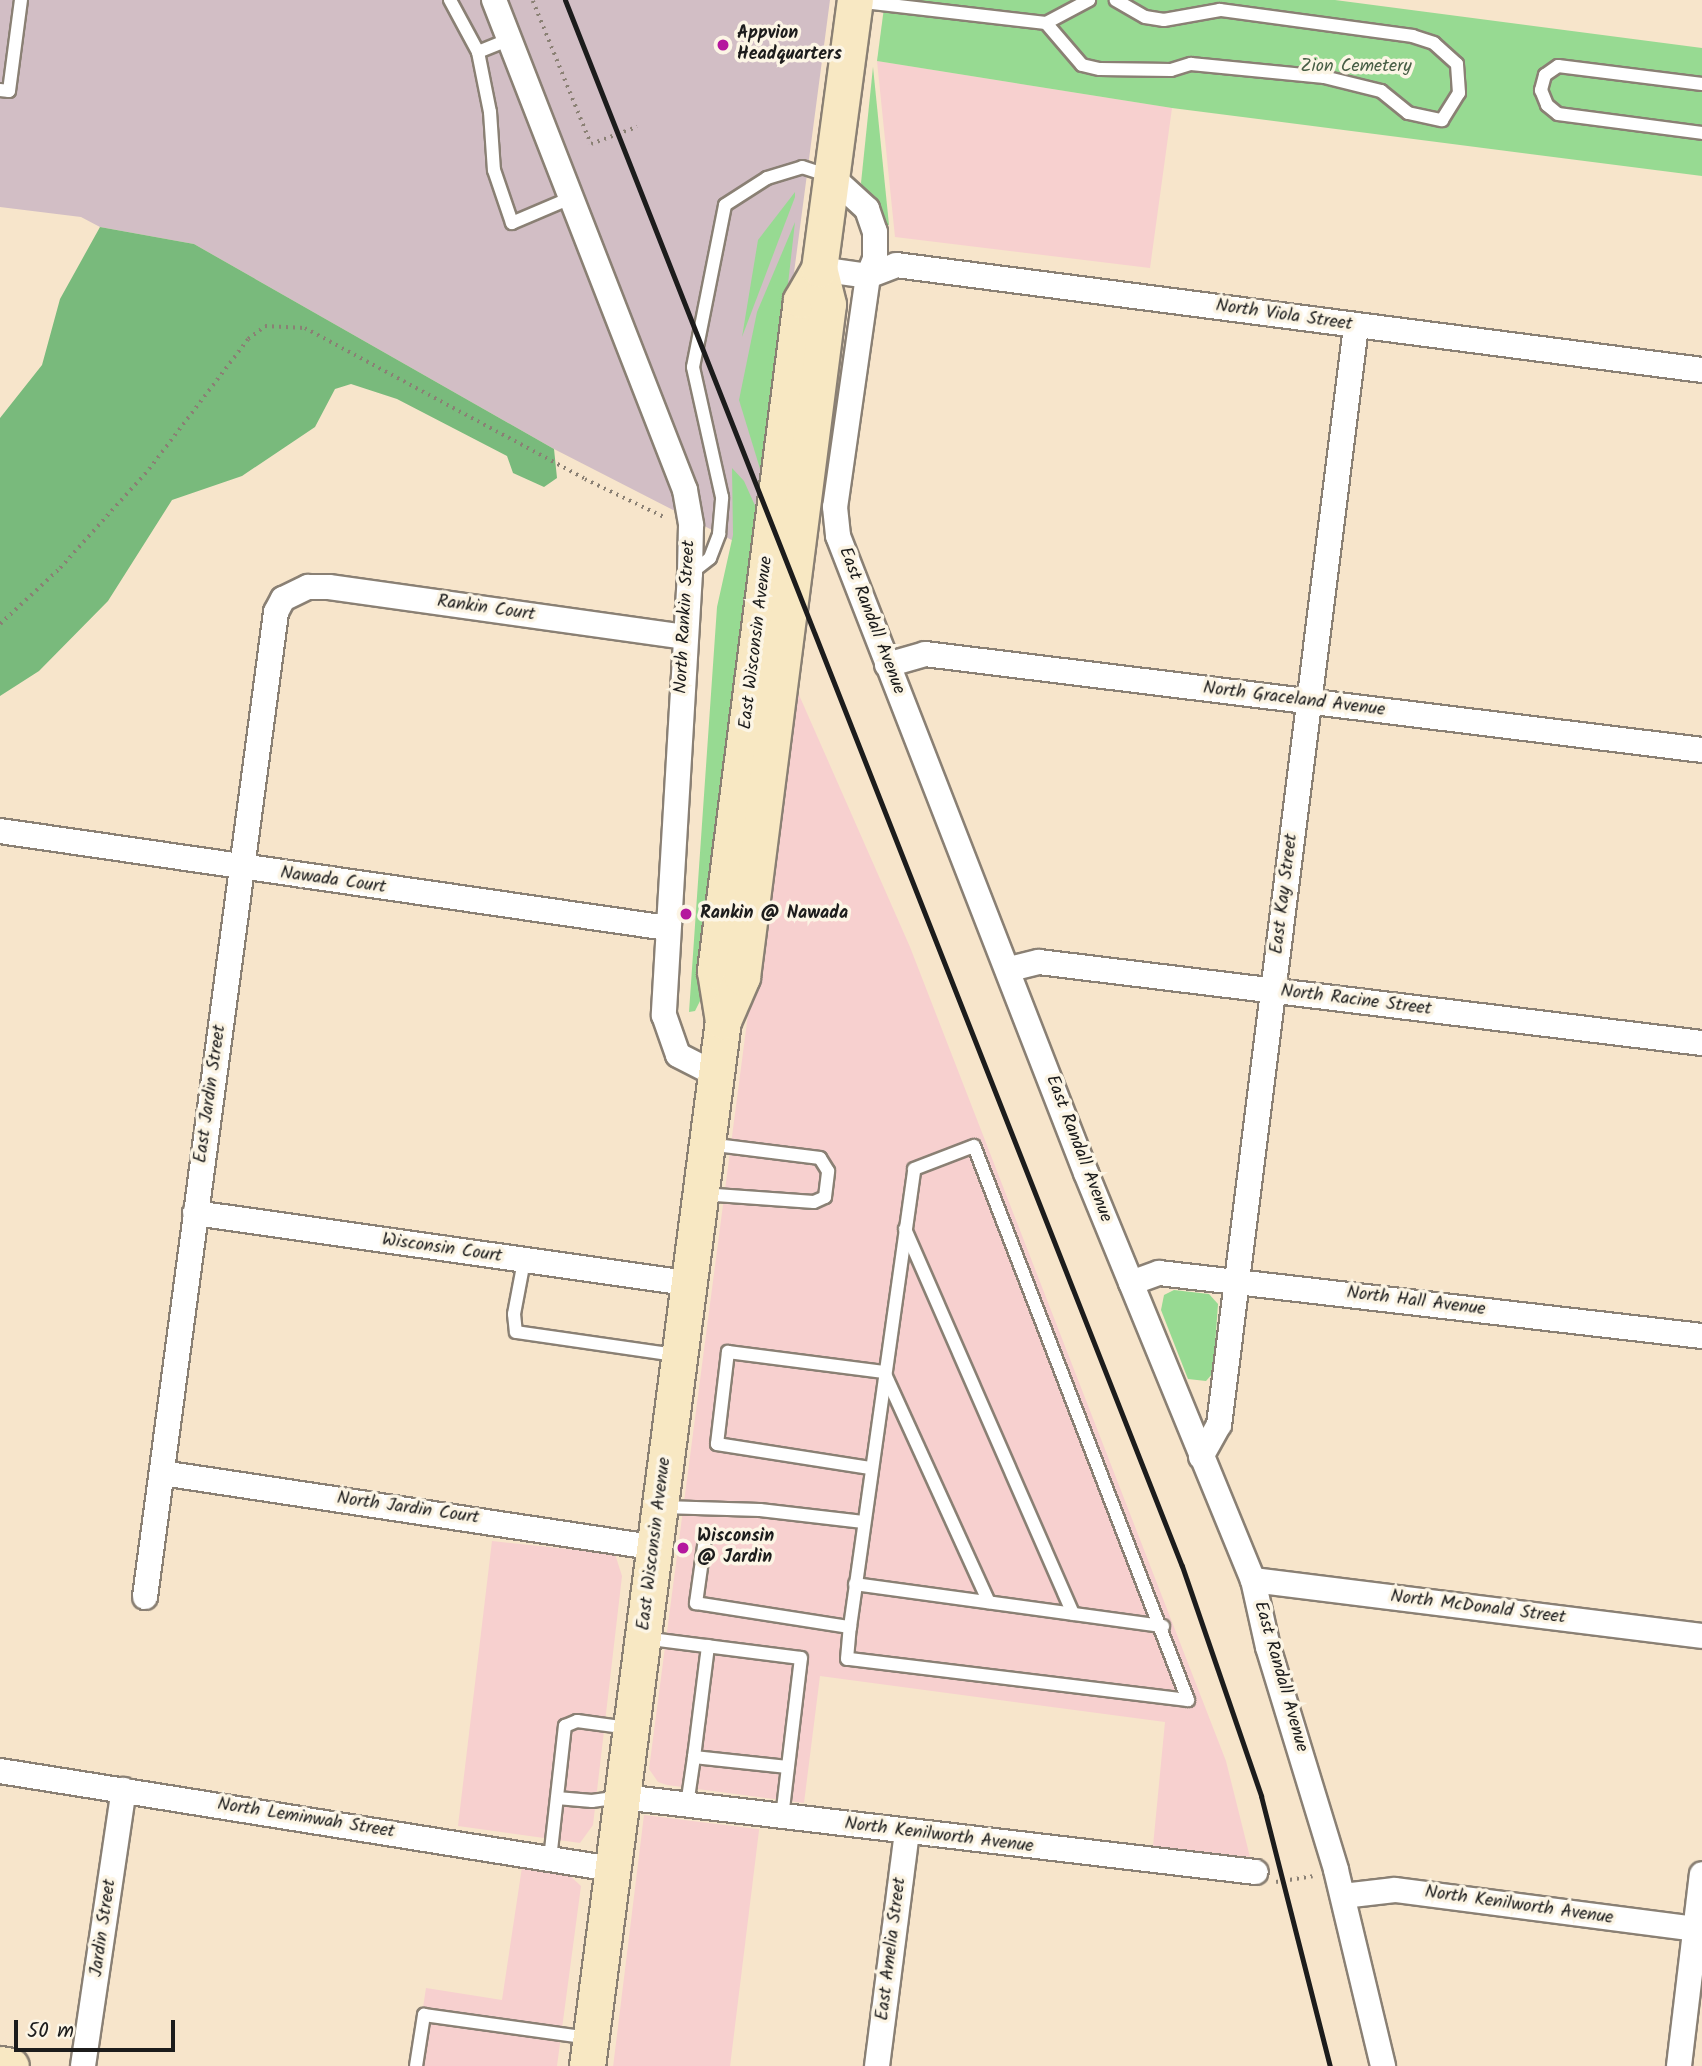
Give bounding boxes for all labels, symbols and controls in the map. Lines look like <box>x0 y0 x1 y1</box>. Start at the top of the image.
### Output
place label: Appvion Headquarters <box>737 24 842 66</box>
marker: Appvion Headquarters <box>715 37 731 53</box>
park label: Zion Cemetery <box>1300 56 1412 78</box>
street label: North Viola Street <box>1214 296 1354 336</box>
street label: North Rankin Street <box>671 540 701 694</box>
street label: East Randall Avenue <box>833 544 909 698</box>
street label: East Wisconsin Avenue <box>736 555 778 731</box>
street label: Rankin Court <box>436 591 536 627</box>
street label: North Graceland Avenue <box>1202 678 1386 722</box>
street label: East Kay Street <box>1267 833 1303 955</box>
street label: Nawada Court <box>279 863 387 899</box>
place label: Rankin @ Nawada <box>700 903 848 925</box>
marker: Rankin @ Nawada <box>678 906 694 922</box>
street label: North Racine Street <box>1279 981 1433 1021</box>
street label: East Jardin Street <box>191 1023 231 1165</box>
street label: East Randall Avenue <box>1040 1072 1116 1226</box>
street label: Wisconsin Court <box>381 1230 503 1268</box>
street label: North Hall Avenue <box>1345 1283 1487 1321</box>
street label: East Wisconsin Avenue <box>634 1456 676 1632</box>
street label: North Jardin Court <box>335 1488 481 1530</box>
place label: Wisconsin @ Jardin <box>697 1527 774 1570</box>
marker: Wisconsin @ Jardin <box>675 1540 691 1556</box>
street label: North McDonald Street <box>1389 1587 1567 1629</box>
street label: East Randall Avenue <box>1248 1599 1312 1755</box>
street label: North Leminwah Street <box>216 1794 396 1844</box>
street label: North Kenilworth Avenue <box>843 1814 1035 1858</box>
street label: East Amelia Street <box>872 1876 912 2022</box>
street label: Jardin Street <box>86 1878 122 1978</box>
street label: North Kenilworth Avenue <box>1423 1882 1615 1930</box>
scale bar <box>18 2007 178 2050</box>
text: 50 m <box>27 2015 74 2048</box>

